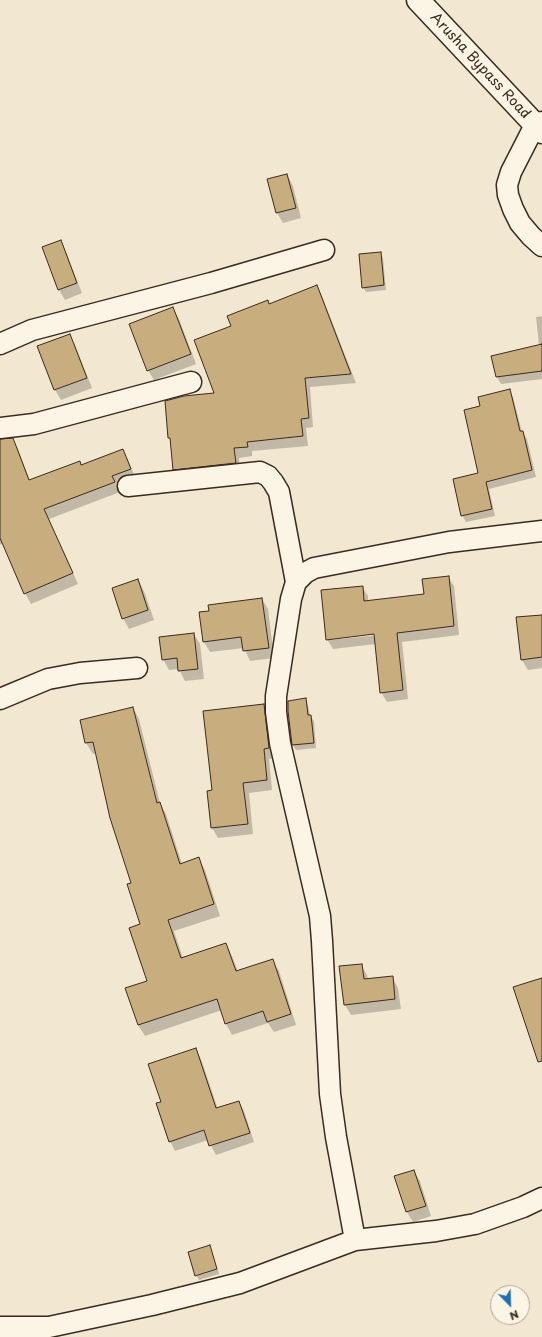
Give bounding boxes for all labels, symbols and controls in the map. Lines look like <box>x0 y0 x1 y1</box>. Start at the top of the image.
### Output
street label: Arusha Bypass Road <box>426 9 534 123</box>
north arrow <box>490 1285 530 1325</box>
text: N <box>507 1306 522 1325</box>

